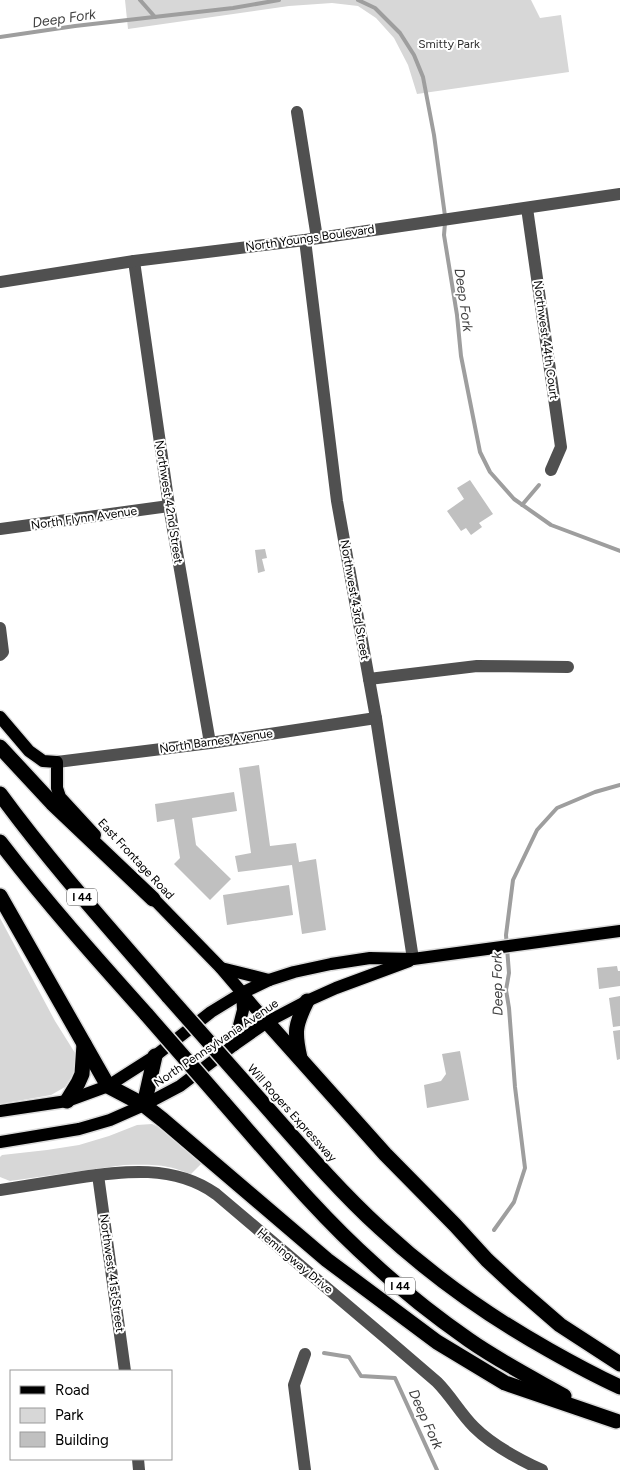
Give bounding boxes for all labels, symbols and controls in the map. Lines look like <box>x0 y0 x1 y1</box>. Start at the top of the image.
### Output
water label: Deep Fork <box>31 5 98 31</box>
park label: Smitty Park <box>418 37 480 51</box>
street label: North Youngs Boulevard <box>245 222 375 254</box>
water label: Deep Fork <box>451 267 477 334</box>
street label: Northwest 44th Court <box>531 279 561 401</box>
street label: Northwest 42nd Street <box>152 439 186 565</box>
street label: North Flynn Avenue <box>30 504 138 532</box>
street label: Northwest 43rd Street <box>338 539 373 662</box>
street label: North Barnes Avenue <box>158 726 274 756</box>
street label: East Frontage Road <box>95 816 177 902</box>
road number: I 44 <box>67 889 97 906</box>
water label: Deep Fork <box>488 951 507 1016</box>
street label: North Pennsylvania Avenue <box>151 996 281 1090</box>
street label: Will Rogers Expressway <box>244 1061 340 1165</box>
street label: Northwest 41st Street <box>97 1213 127 1334</box>
street label: Hemingway Drive <box>254 1225 336 1297</box>
road number: I 44 <box>385 1278 415 1294</box>
legend <box>10 1370 172 1460</box>
text: Road <box>55 1381 90 1399</box>
water label: Deep Fork <box>405 1387 447 1453</box>
text: Park <box>55 1406 84 1424</box>
text: Building <box>55 1431 109 1449</box>

